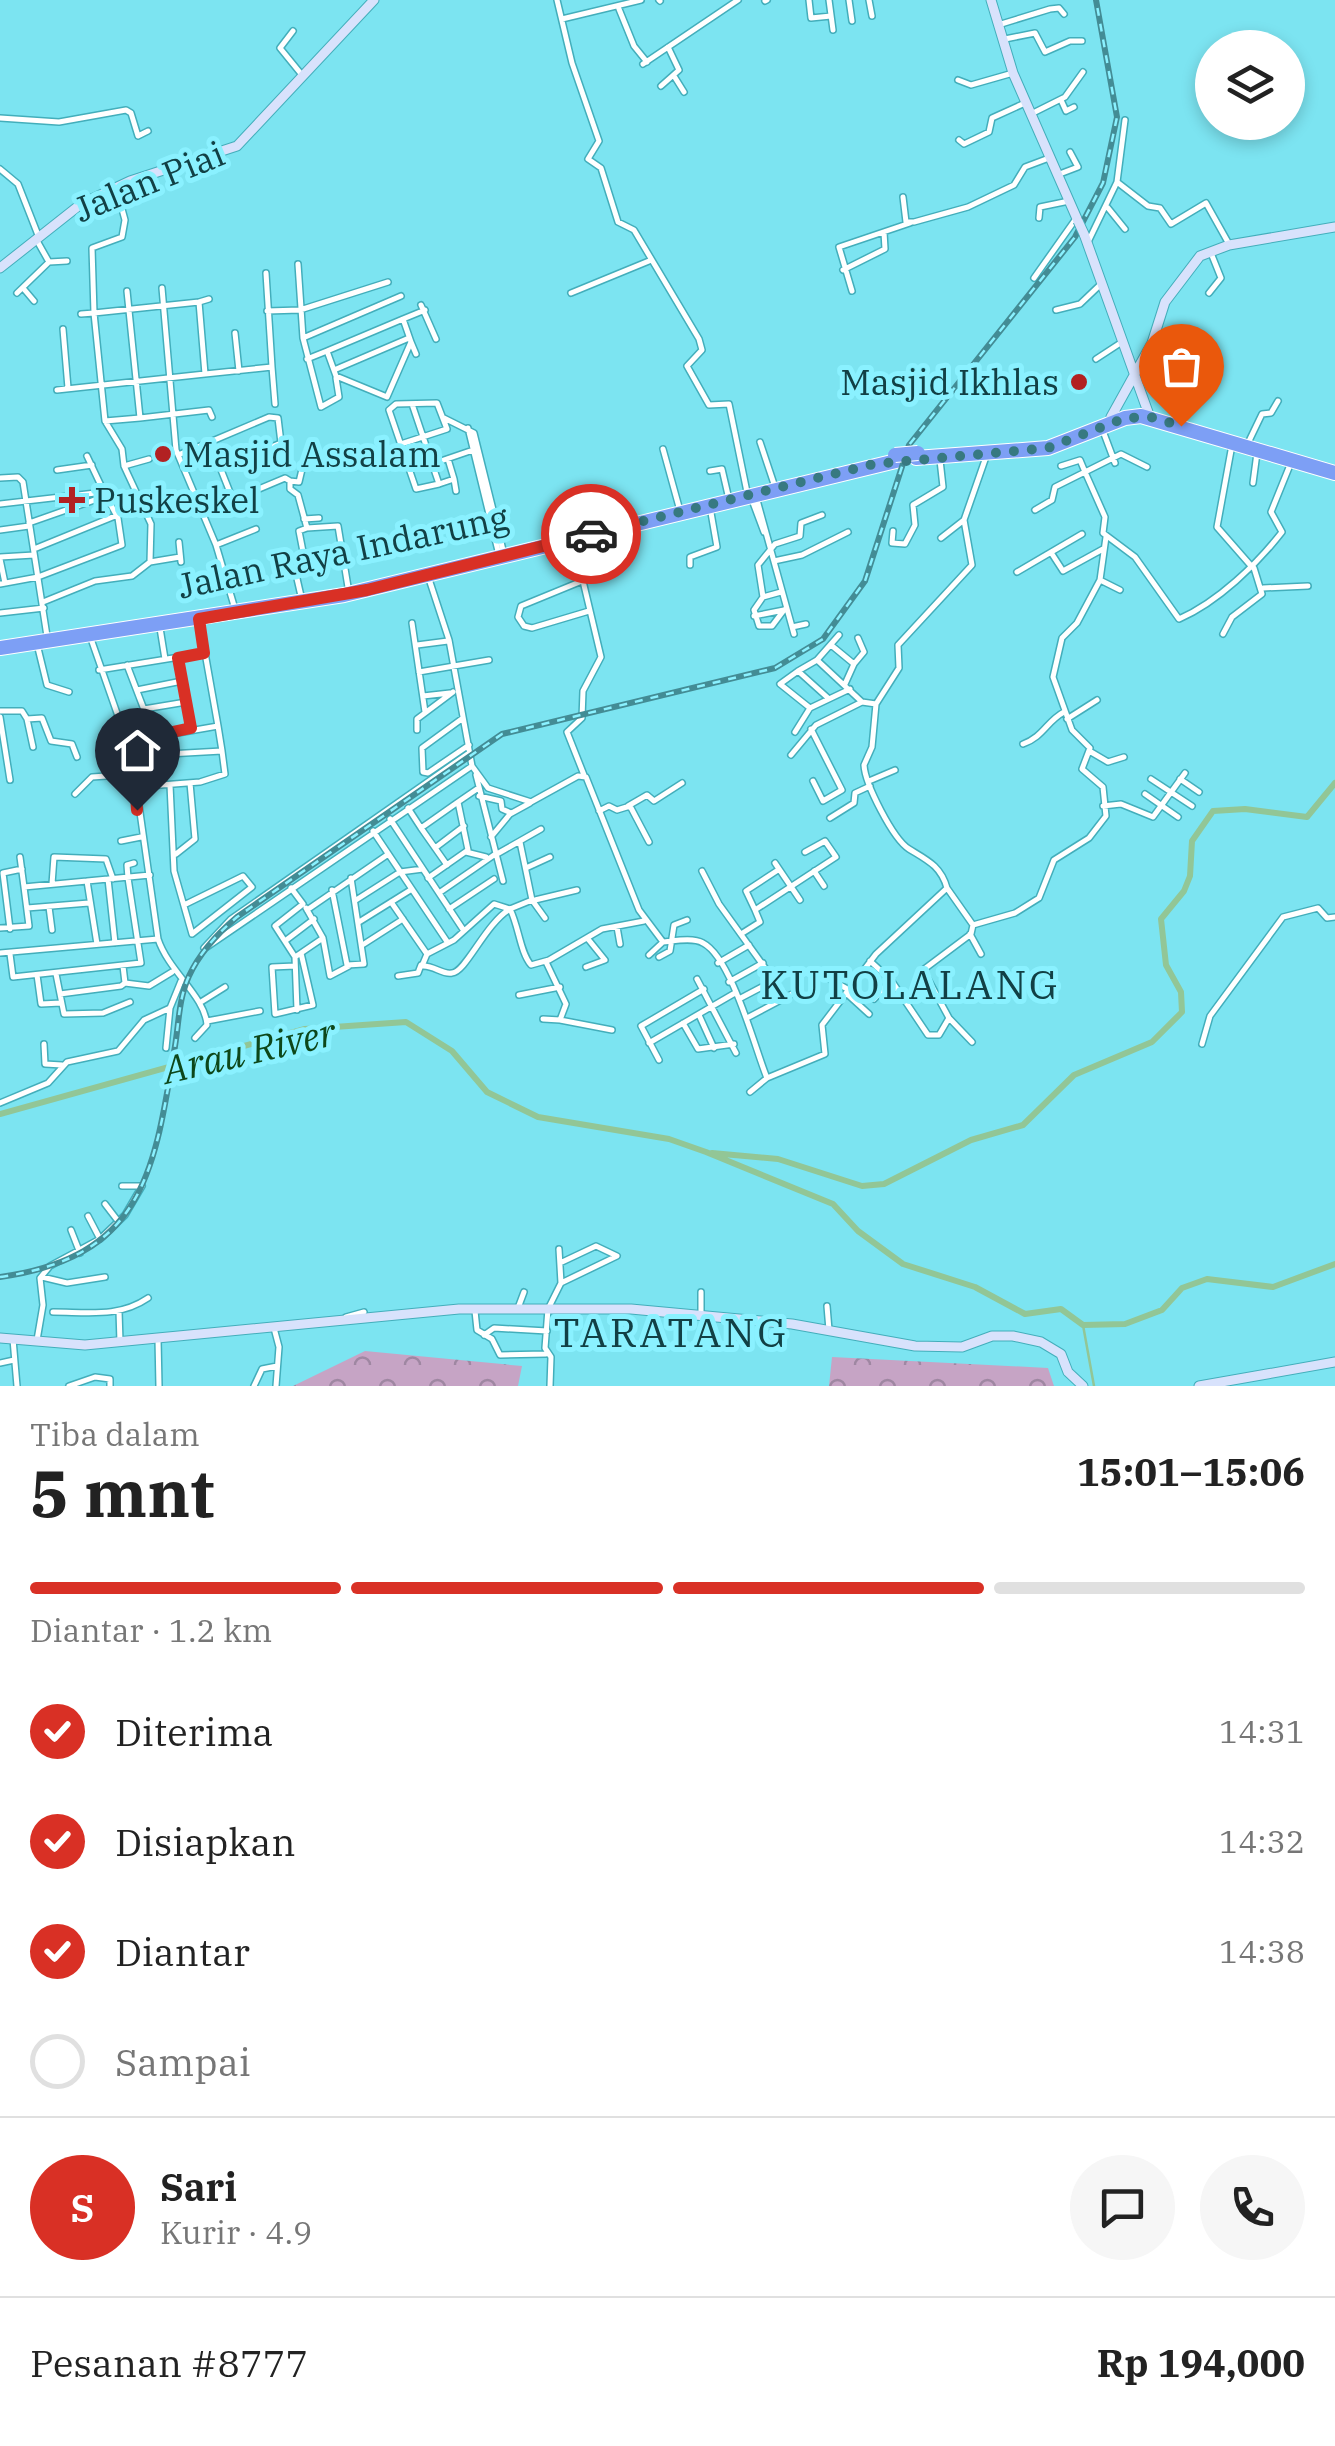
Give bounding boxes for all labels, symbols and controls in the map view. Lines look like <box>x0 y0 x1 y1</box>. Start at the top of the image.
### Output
map controls <box>1195 30 1305 140</box>
button: layers <box>1195 30 1305 140</box>
street label: Jalan Piai <box>67 130 231 232</box>
pin <box>1139 324 1224 427</box>
icon: bag <box>1154 339 1209 394</box>
place label: Masjid Ikhlas <box>840 359 1059 405</box>
marker: Masjid Ikhlas <box>1068 371 1090 393</box>
place label: Masjid Assalam <box>183 431 441 477</box>
marker: Masjid Assalam <box>152 443 174 465</box>
place label: Puskeskel <box>94 477 260 523</box>
courier <box>541 484 641 584</box>
marker: Puskeskel <box>59 487 85 513</box>
street label: Jalan Raya Indarung <box>173 493 513 609</box>
icon: car <box>564 507 619 562</box>
pin <box>95 708 180 811</box>
icon: home <box>110 723 165 778</box>
district label: KUTOLALANG <box>760 958 1060 1010</box>
water label: Arau River <box>155 1006 342 1094</box>
district label: TARATANG <box>553 1306 789 1358</box>
text: Tiba dalam <box>30 1413 200 1455</box>
text: 15:01–15:06 <box>1077 1447 1305 1496</box>
text: 5 mnt <box>30 1450 214 1535</box>
text: Diantar · 1.2 km <box>30 1609 272 1651</box>
icon: check <box>30 1704 85 1759</box>
text: Diterima <box>115 1707 273 1756</box>
text: 14:31 <box>1219 1710 1305 1752</box>
icon: check <box>30 1814 85 1869</box>
text: Disiapkan <box>115 1817 296 1866</box>
text: 14:32 <box>1219 1820 1305 1862</box>
icon: check <box>30 1924 85 1979</box>
text: Diantar <box>115 1927 250 1976</box>
text: 14:38 <box>1219 1930 1305 1972</box>
text: Sampai <box>115 2037 251 2086</box>
button: chat <box>1070 2155 1175 2260</box>
button: phone <box>1200 2155 1305 2260</box>
text: Sari <box>160 2162 237 2211</box>
text: S <box>71 2183 94 2232</box>
text: Kurir · 4.9 <box>160 2211 312 2253</box>
text: Pesanan #8777 <box>30 2338 308 2387</box>
text: Rp 194,000 <box>1097 2338 1305 2387</box>

